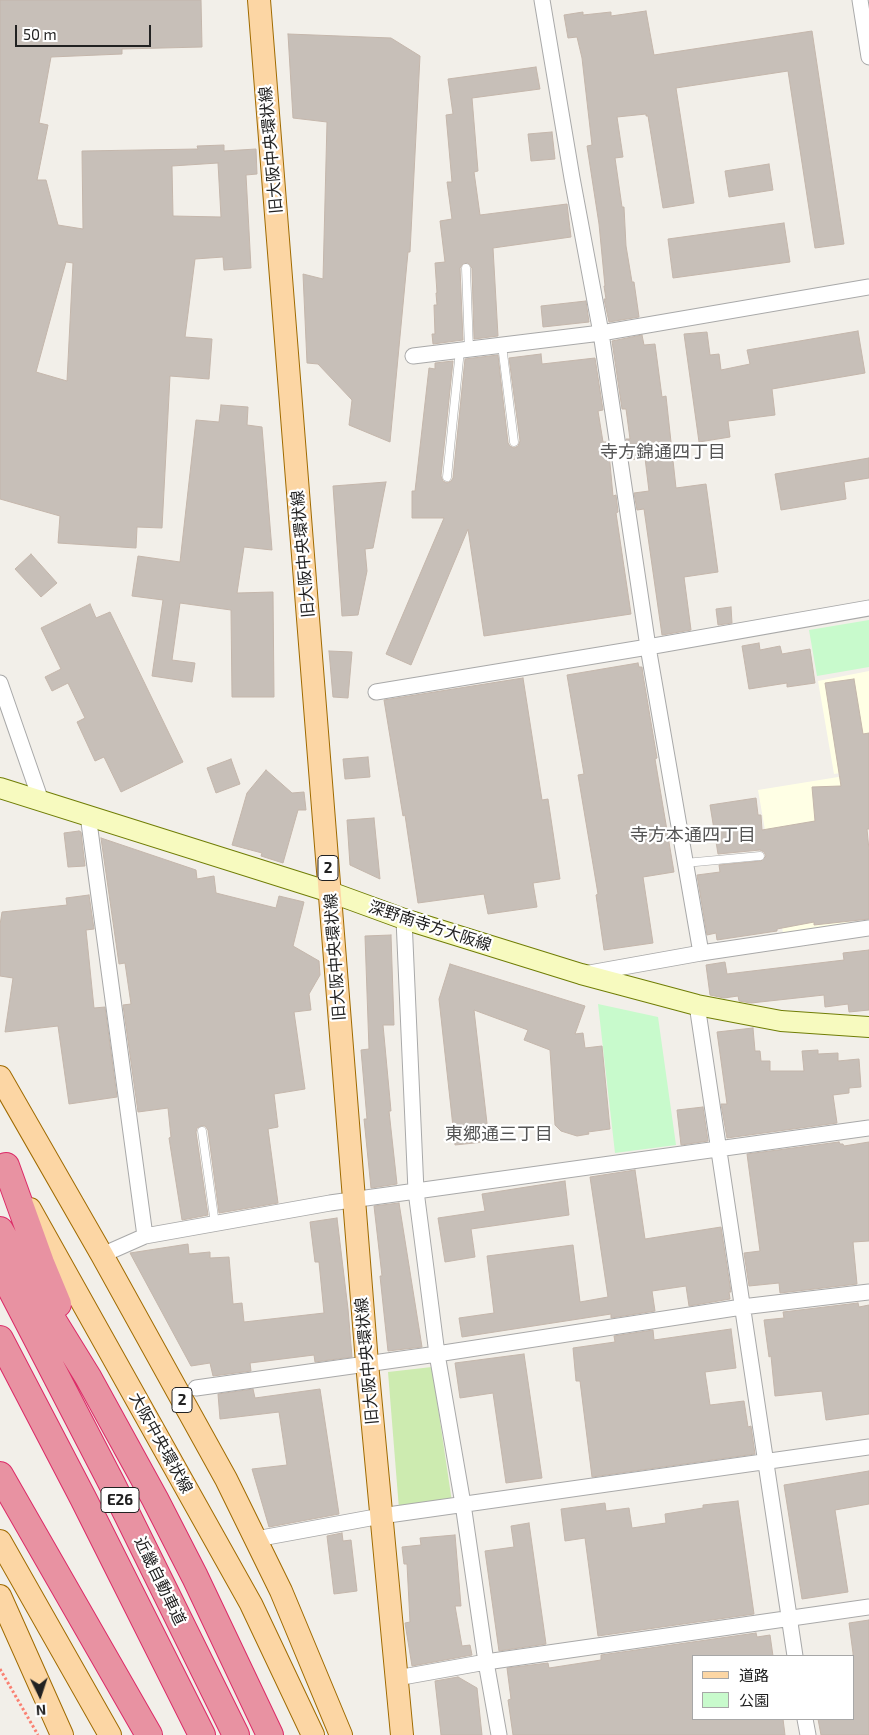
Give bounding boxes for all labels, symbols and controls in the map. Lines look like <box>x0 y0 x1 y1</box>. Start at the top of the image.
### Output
scale bar <box>18 15 154 47</box>
text: 50 m <box>23 25 57 43</box>
street label: 旧大阪中央環状線 <box>256 85 286 215</box>
district label: 寺方錦通四丁目 <box>600 441 726 463</box>
street label: 旧大阪中央環状線 <box>288 489 318 619</box>
district label: 寺方本通四丁目 <box>630 824 756 846</box>
road number: 2 <box>318 856 338 880</box>
street label: 旧大阪中央環状線 <box>321 892 349 1022</box>
street label: 深野南寺方大阪線 <box>366 897 494 955</box>
district label: 東郷通三丁目 <box>445 1123 553 1145</box>
street label: 旧大阪中央環状線 <box>352 1296 382 1426</box>
road number: 2 <box>172 1388 192 1412</box>
street label: 大阪中央環状線 <box>125 1389 197 1497</box>
road number: E26 <box>101 1488 139 1512</box>
street label: 近畿自動車道 <box>130 1534 190 1628</box>
legend <box>692 1655 854 1720</box>
text: 道路 <box>739 1666 769 1684</box>
north arrow <box>15 1670 65 1720</box>
text: 公園 <box>739 1691 769 1709</box>
text: N <box>35 1702 47 1719</box>

